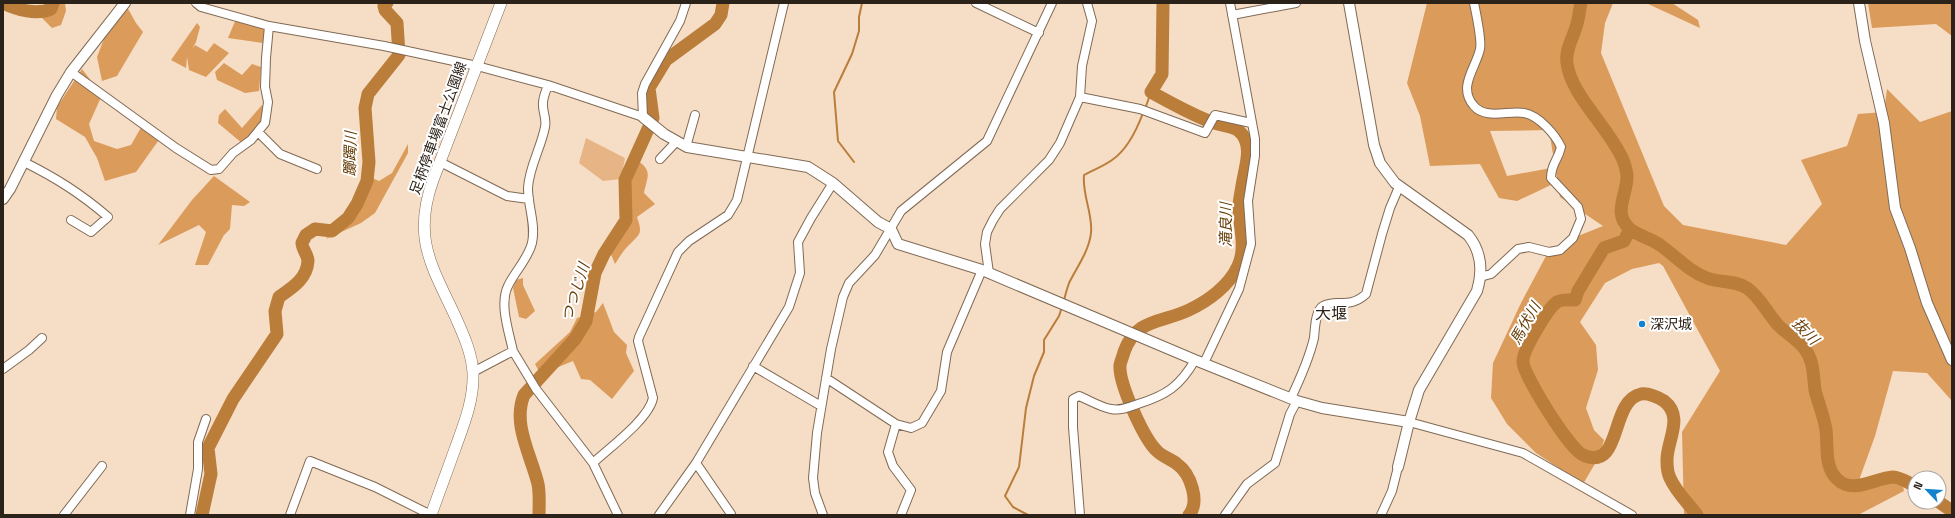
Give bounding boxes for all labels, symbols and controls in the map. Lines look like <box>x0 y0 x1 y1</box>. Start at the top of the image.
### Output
street label: 足柄停車場富士公園線 <box>406 59 470 197</box>
water label: 躑躅川 <box>340 129 360 177</box>
water label: 滝良川 <box>1216 201 1235 248</box>
water label: つつじ川 <box>557 259 594 323</box>
water label: 馬伏川 <box>1506 297 1545 347</box>
district label: 大堰 <box>1315 303 1347 324</box>
water label: 抜川 <box>1789 314 1825 350</box>
place label: 深沢城 <box>1650 315 1692 333</box>
marker: 深沢城 <box>1637 319 1647 329</box>
north arrow <box>1907 470 1947 510</box>
text: N <box>1910 479 1926 492</box>

